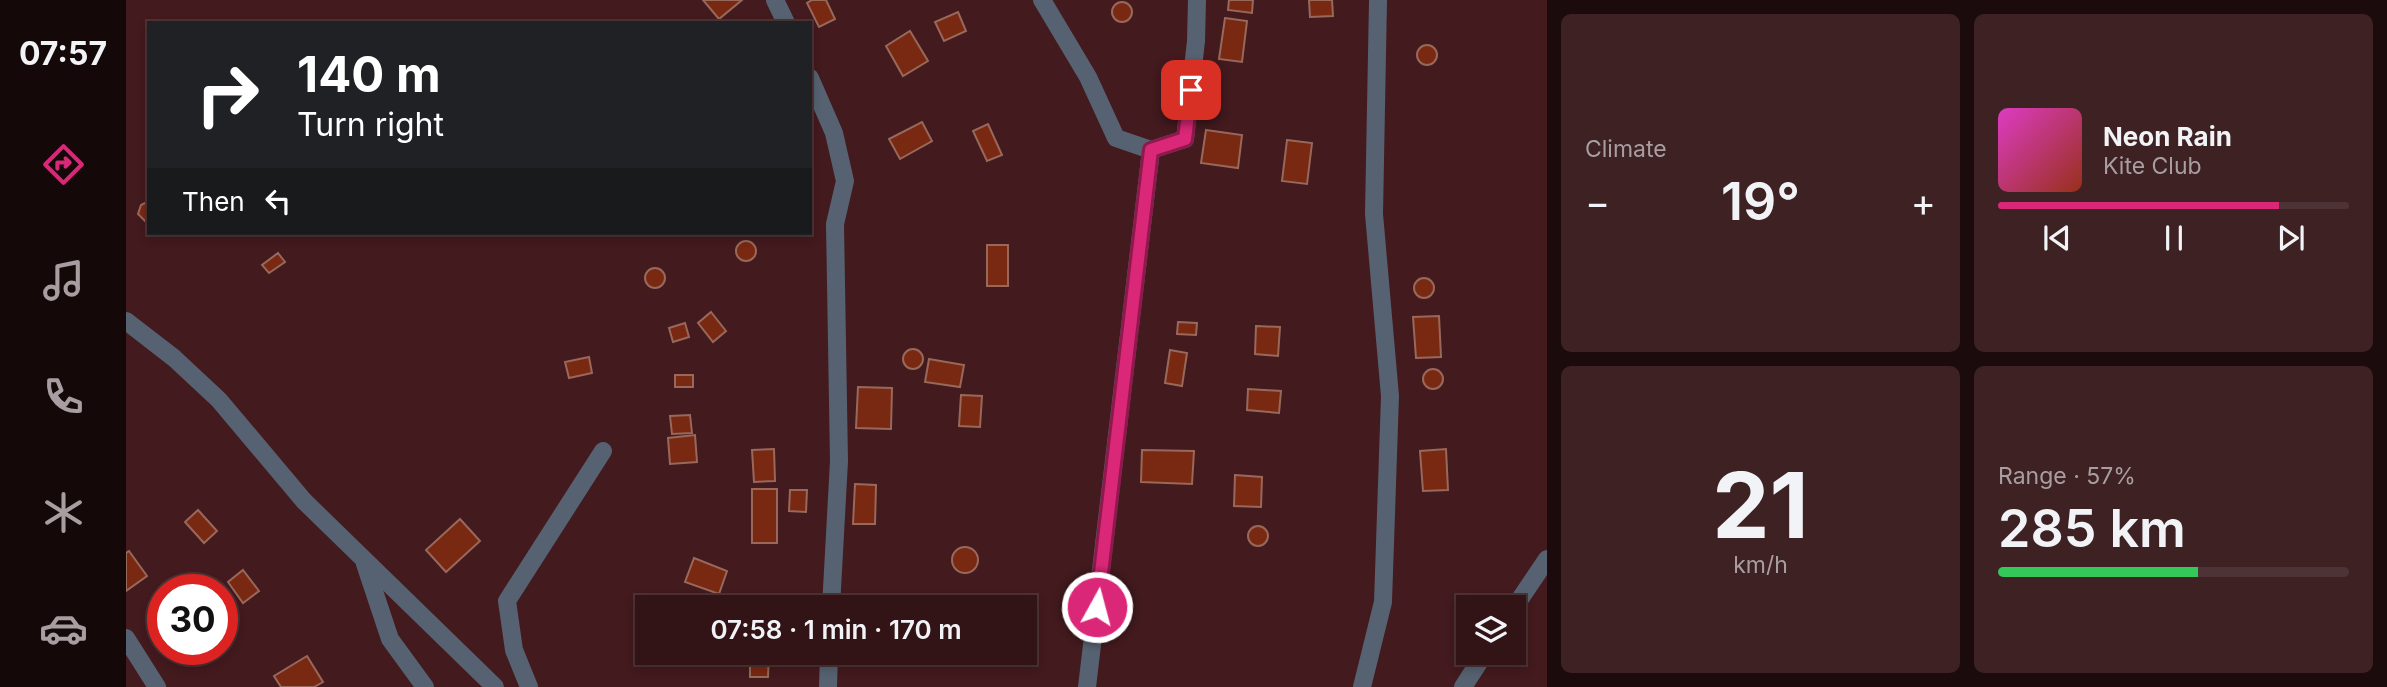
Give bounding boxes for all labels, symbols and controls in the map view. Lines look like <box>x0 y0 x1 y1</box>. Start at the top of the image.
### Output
text: 07:57 <box>19 34 107 73</box>
text: 140 m <box>297 45 441 104</box>
icon: right <box>182 49 273 140</box>
pin <box>1161 60 1221 120</box>
icon: arrive <box>1172 71 1210 109</box>
text: Turn right <box>297 105 444 144</box>
text: Neon Rain <box>2103 121 2232 152</box>
text: Climate <box>1585 135 1667 163</box>
icon: directions <box>39 140 88 189</box>
text: Kite Club <box>2103 152 2202 180</box>
text: 19° <box>1721 170 1800 233</box>
text: − <box>1585 179 1610 225</box>
text: + <box>1911 179 1936 225</box>
icon: left <box>259 182 297 220</box>
text: Then <box>182 186 245 217</box>
icon: previous <box>2038 219 2076 257</box>
icon: pause <box>2155 219 2193 257</box>
icon: next <box>2272 219 2310 257</box>
icon: music <box>39 256 88 305</box>
icon: phone <box>39 372 88 421</box>
text: 21 <box>1712 450 1809 560</box>
text: Range · 57% <box>1998 462 2136 490</box>
icon: climate <box>39 488 88 537</box>
text: 285 km <box>1998 497 2186 560</box>
text: km/h <box>1733 551 1788 579</box>
position arrow <box>1060 570 1134 644</box>
speed limit sign: 30 <box>147 574 238 665</box>
map controls <box>1456 595 1526 665</box>
button: layers <box>1456 595 1526 665</box>
icon: car <box>39 604 88 653</box>
text: 07:58 · 1 min · 170 m <box>710 614 962 645</box>

